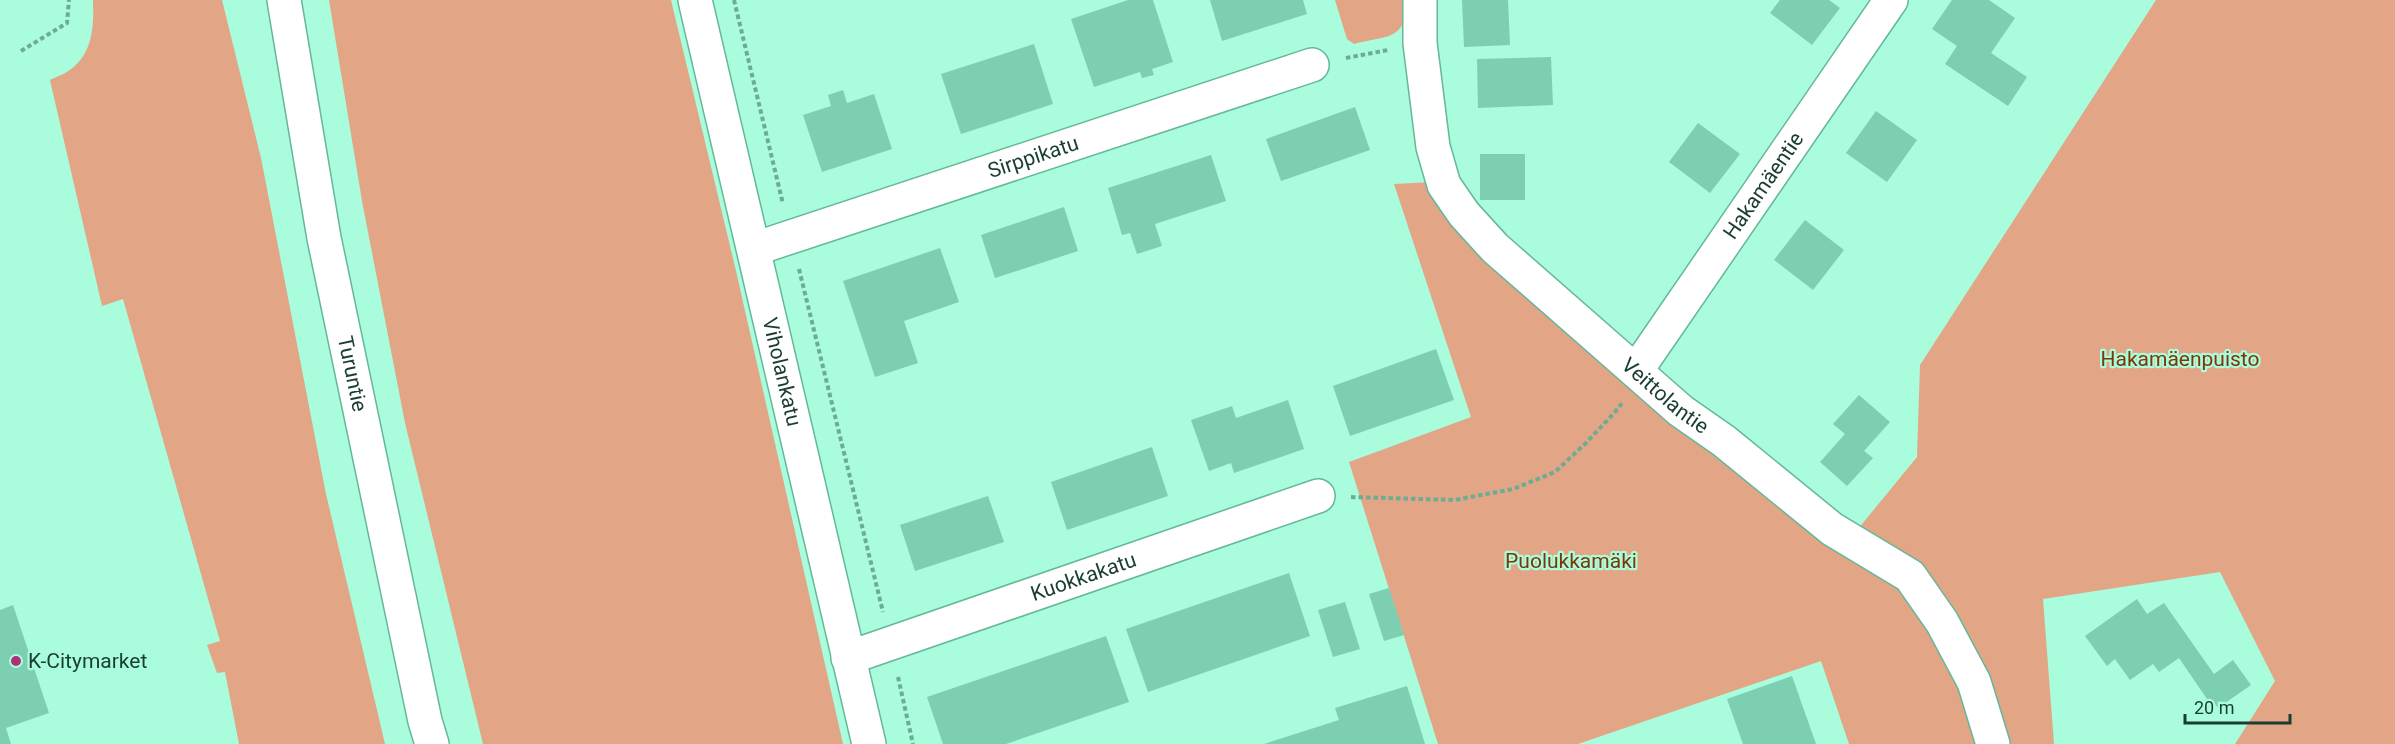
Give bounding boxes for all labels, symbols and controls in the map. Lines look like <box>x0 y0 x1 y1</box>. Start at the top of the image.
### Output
street label: Hakamäentie <box>1718 128 1809 244</box>
street label: Sirppikatu <box>985 131 1082 183</box>
street label: Viholankatu <box>758 315 806 429</box>
street label: Turuntie <box>333 334 372 414</box>
park label: Hakamäenpuisto <box>2101 347 2260 371</box>
street label: Veittolantie <box>1617 353 1713 439</box>
street label: Kuokkakatu <box>1028 548 1139 606</box>
park label: Puolukkamäki <box>1505 549 1637 573</box>
place label: K-Citymarket <box>28 649 147 673</box>
marker: K-Citymarket <box>9 654 23 668</box>
scale bar <box>2185 687 2290 725</box>
text: 20 m <box>2194 697 2234 718</box>

